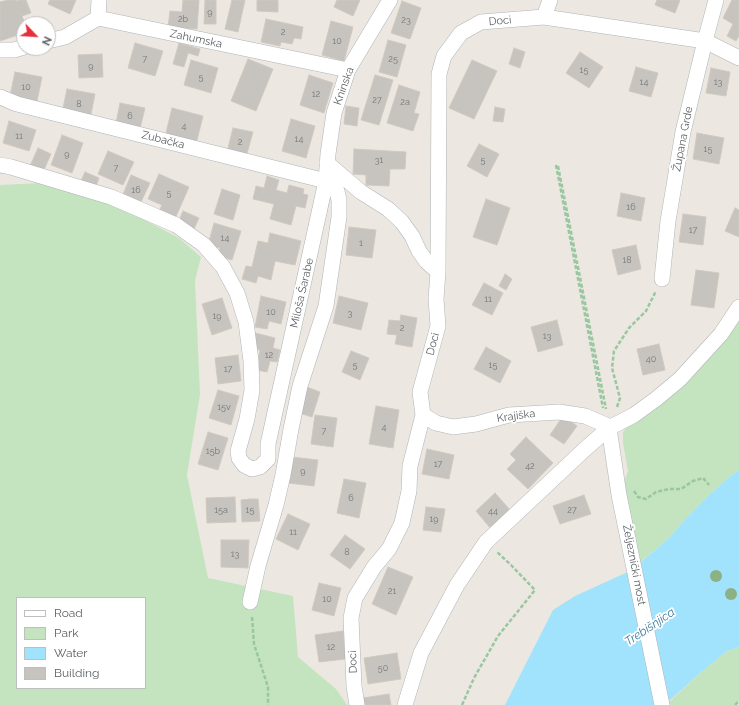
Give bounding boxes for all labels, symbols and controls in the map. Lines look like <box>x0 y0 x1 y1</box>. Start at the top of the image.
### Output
house number: 9 <box>207 7 213 17</box>
street label: Doci <box>488 13 512 29</box>
house number: 2b <box>178 14 188 24</box>
house number: 23 <box>401 15 411 25</box>
north arrow <box>16 16 56 56</box>
street label: Zahumska <box>169 27 223 51</box>
house number: 2 <box>281 27 285 37</box>
text: N <box>39 34 54 47</box>
house number: 10 <box>332 36 342 46</box>
house number: 7 <box>143 54 147 64</box>
house number: 25 <box>388 54 398 64</box>
house number: 9 <box>88 61 94 71</box>
street label: Kninska <box>331 65 357 107</box>
house number: 15 <box>580 65 588 75</box>
house number: 5 <box>199 72 203 82</box>
house number: 14 <box>640 77 648 87</box>
house number: 13 <box>714 77 722 87</box>
house number: 10 <box>21 82 31 92</box>
house number: 12 <box>312 89 320 99</box>
house number: 27 <box>372 95 382 105</box>
house number: 2a <box>400 97 410 107</box>
house number: 8 <box>76 99 82 109</box>
street label: Župana Grde <box>670 105 696 173</box>
house number: 6 <box>127 111 133 121</box>
house number: 4 <box>182 121 186 131</box>
street label: Zubačka <box>140 128 186 152</box>
house number: 11 <box>15 131 23 141</box>
house number: 14 <box>295 134 303 144</box>
house number: 2 <box>238 137 242 147</box>
house number: 15 <box>704 144 712 154</box>
house number: 9 <box>64 149 70 159</box>
house number: 31 <box>375 155 383 165</box>
house number: 5 <box>481 155 485 165</box>
house number: 7 <box>114 163 118 173</box>
house number: 16 <box>131 185 141 195</box>
house number: 5 <box>167 188 171 198</box>
house number: 16 <box>626 202 636 212</box>
house number: 17 <box>689 225 697 235</box>
house number: 14 <box>221 233 229 243</box>
house number: 1 <box>359 238 363 248</box>
house number: 18 <box>622 255 632 265</box>
street label: Miloša Šarabe <box>288 257 316 329</box>
house number: 11 <box>484 294 492 304</box>
house number: 10 <box>266 307 276 317</box>
house number: 3 <box>348 308 352 318</box>
house number: 19 <box>212 311 222 321</box>
house number: 2 <box>400 323 404 333</box>
street label: Doci <box>424 331 442 357</box>
house number: 13 <box>543 331 551 341</box>
house number: 12 <box>265 350 273 360</box>
house number: 40 <box>646 354 656 364</box>
house number: 5 <box>353 360 357 370</box>
house number: 15 <box>489 360 497 370</box>
house number: 17 <box>224 364 232 374</box>
house number: 15v <box>217 402 231 412</box>
street label: Krajiška <box>496 407 536 425</box>
house number: 4 <box>382 422 386 432</box>
house number: 7 <box>322 426 326 436</box>
house number: 15b <box>206 446 220 456</box>
house number: 17 <box>434 459 442 469</box>
house number: 42 <box>525 461 535 471</box>
house number: 9 <box>300 466 306 476</box>
house number: 6 <box>348 493 354 503</box>
house number: 15а <box>214 505 228 515</box>
house number: 15 <box>246 505 254 515</box>
house number: 27 <box>567 505 577 515</box>
house number: 44 <box>488 506 498 516</box>
house number: 19 <box>429 514 439 524</box>
street label: Željeznički most <box>620 523 648 607</box>
house number: 11 <box>289 527 297 537</box>
house number: 8 <box>344 547 350 557</box>
house number: 13 <box>231 549 239 559</box>
house number: 21 <box>388 586 396 596</box>
house number: 10 <box>322 594 332 604</box>
legend <box>16 597 146 689</box>
water label: Trebišnjica <box>622 605 678 649</box>
text: Road <box>54 606 83 620</box>
text: Park <box>54 626 79 640</box>
house number: 12 <box>327 642 335 652</box>
text: Water <box>54 646 88 660</box>
street label: Doci <box>346 650 360 674</box>
house number: 50 <box>378 663 388 673</box>
text: Building <box>54 666 100 680</box>

